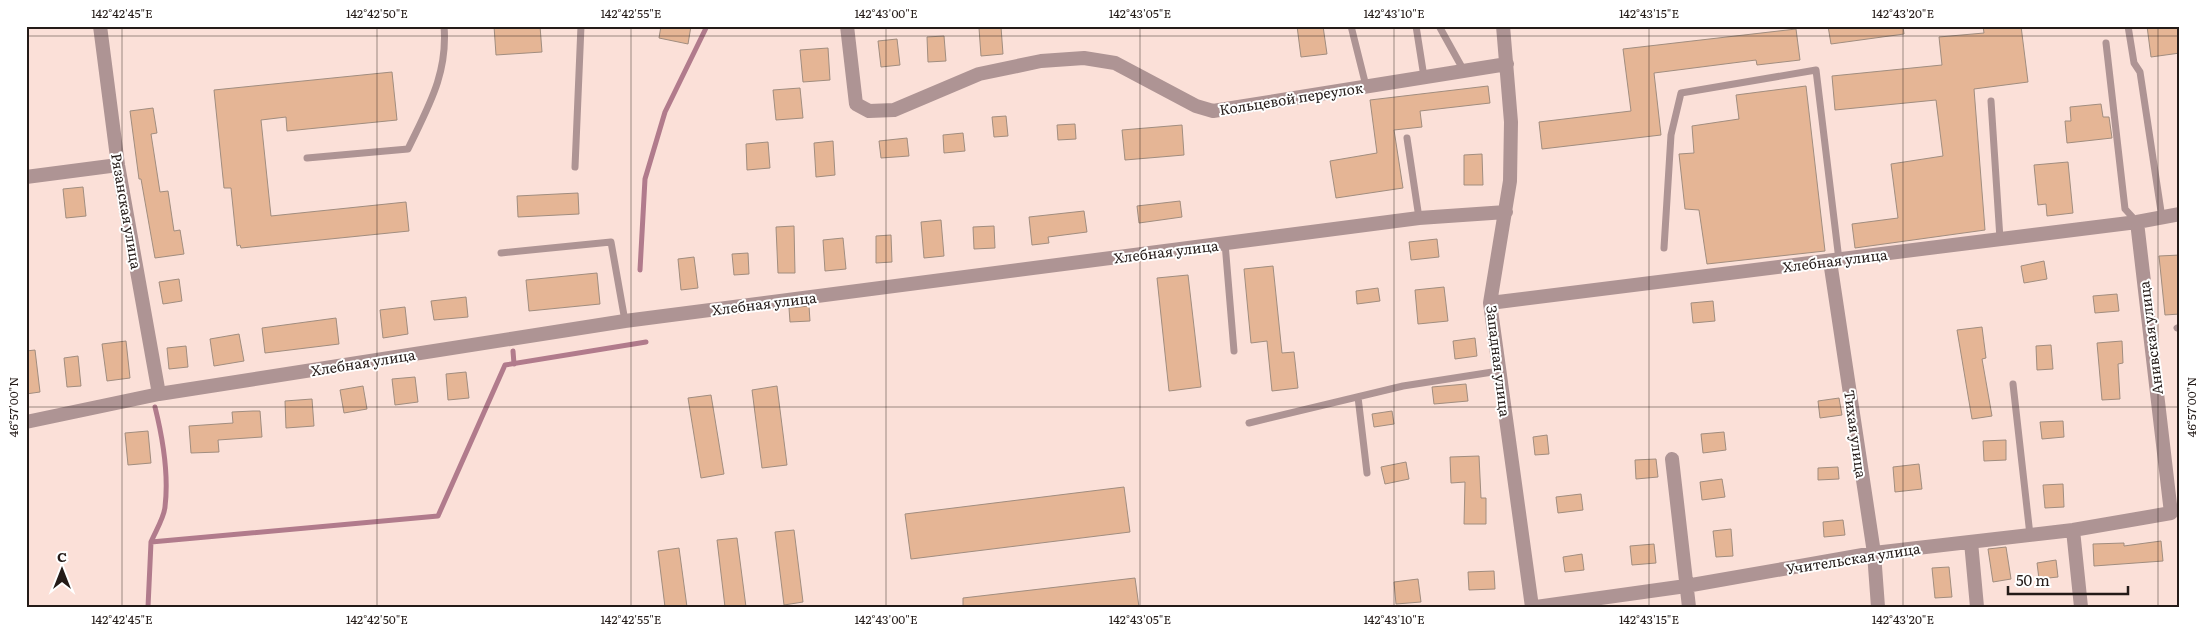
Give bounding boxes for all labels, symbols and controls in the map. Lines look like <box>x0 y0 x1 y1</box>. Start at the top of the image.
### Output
text: 142°42'45"E <box>91 4 153 22</box>
text: 142°42'50"E <box>346 4 408 22</box>
text: 142°42'55"E <box>600 4 662 22</box>
text: 142°43'00"E <box>854 4 918 22</box>
text: 142°43'05"E <box>1109 4 1172 22</box>
text: 142°43'10"E <box>1363 4 1425 22</box>
text: 142°43'15"E <box>1619 4 1679 22</box>
text: 142°43'20"E <box>1872 4 1934 22</box>
street label: Кольцевой переулок <box>1218 77 1365 119</box>
street label: Рязанская улица <box>107 151 147 271</box>
street label: Хлебная улица <box>1112 235 1220 267</box>
street label: Хлебная улица <box>1781 244 1889 276</box>
street label: Анивская улица <box>2133 280 2167 396</box>
street label: Хлебная улица <box>710 287 818 319</box>
street label: Западная улица <box>1482 304 1516 418</box>
street label: Хлебная улица <box>309 344 417 380</box>
text: 46°57'00"N <box>4 377 22 437</box>
text: 46°57'00"N <box>2182 377 2200 437</box>
street label: Тихая улица <box>1840 389 1872 480</box>
street label: Учительская улица <box>1784 537 1922 578</box>
north arrow <box>38 546 88 596</box>
text: С <box>57 546 67 566</box>
scale bar <box>2008 563 2128 595</box>
text: 50 m <box>2016 568 2050 591</box>
text: 142°42'45"E <box>91 610 153 628</box>
text: 142°42'50"E <box>346 610 408 628</box>
text: 142°42'55"E <box>600 610 662 628</box>
text: 142°43'00"E <box>854 610 918 628</box>
text: 142°43'05"E <box>1109 610 1172 628</box>
text: 142°43'10"E <box>1363 610 1425 628</box>
text: 142°43'15"E <box>1619 610 1679 628</box>
text: 142°43'20"E <box>1872 610 1934 628</box>

